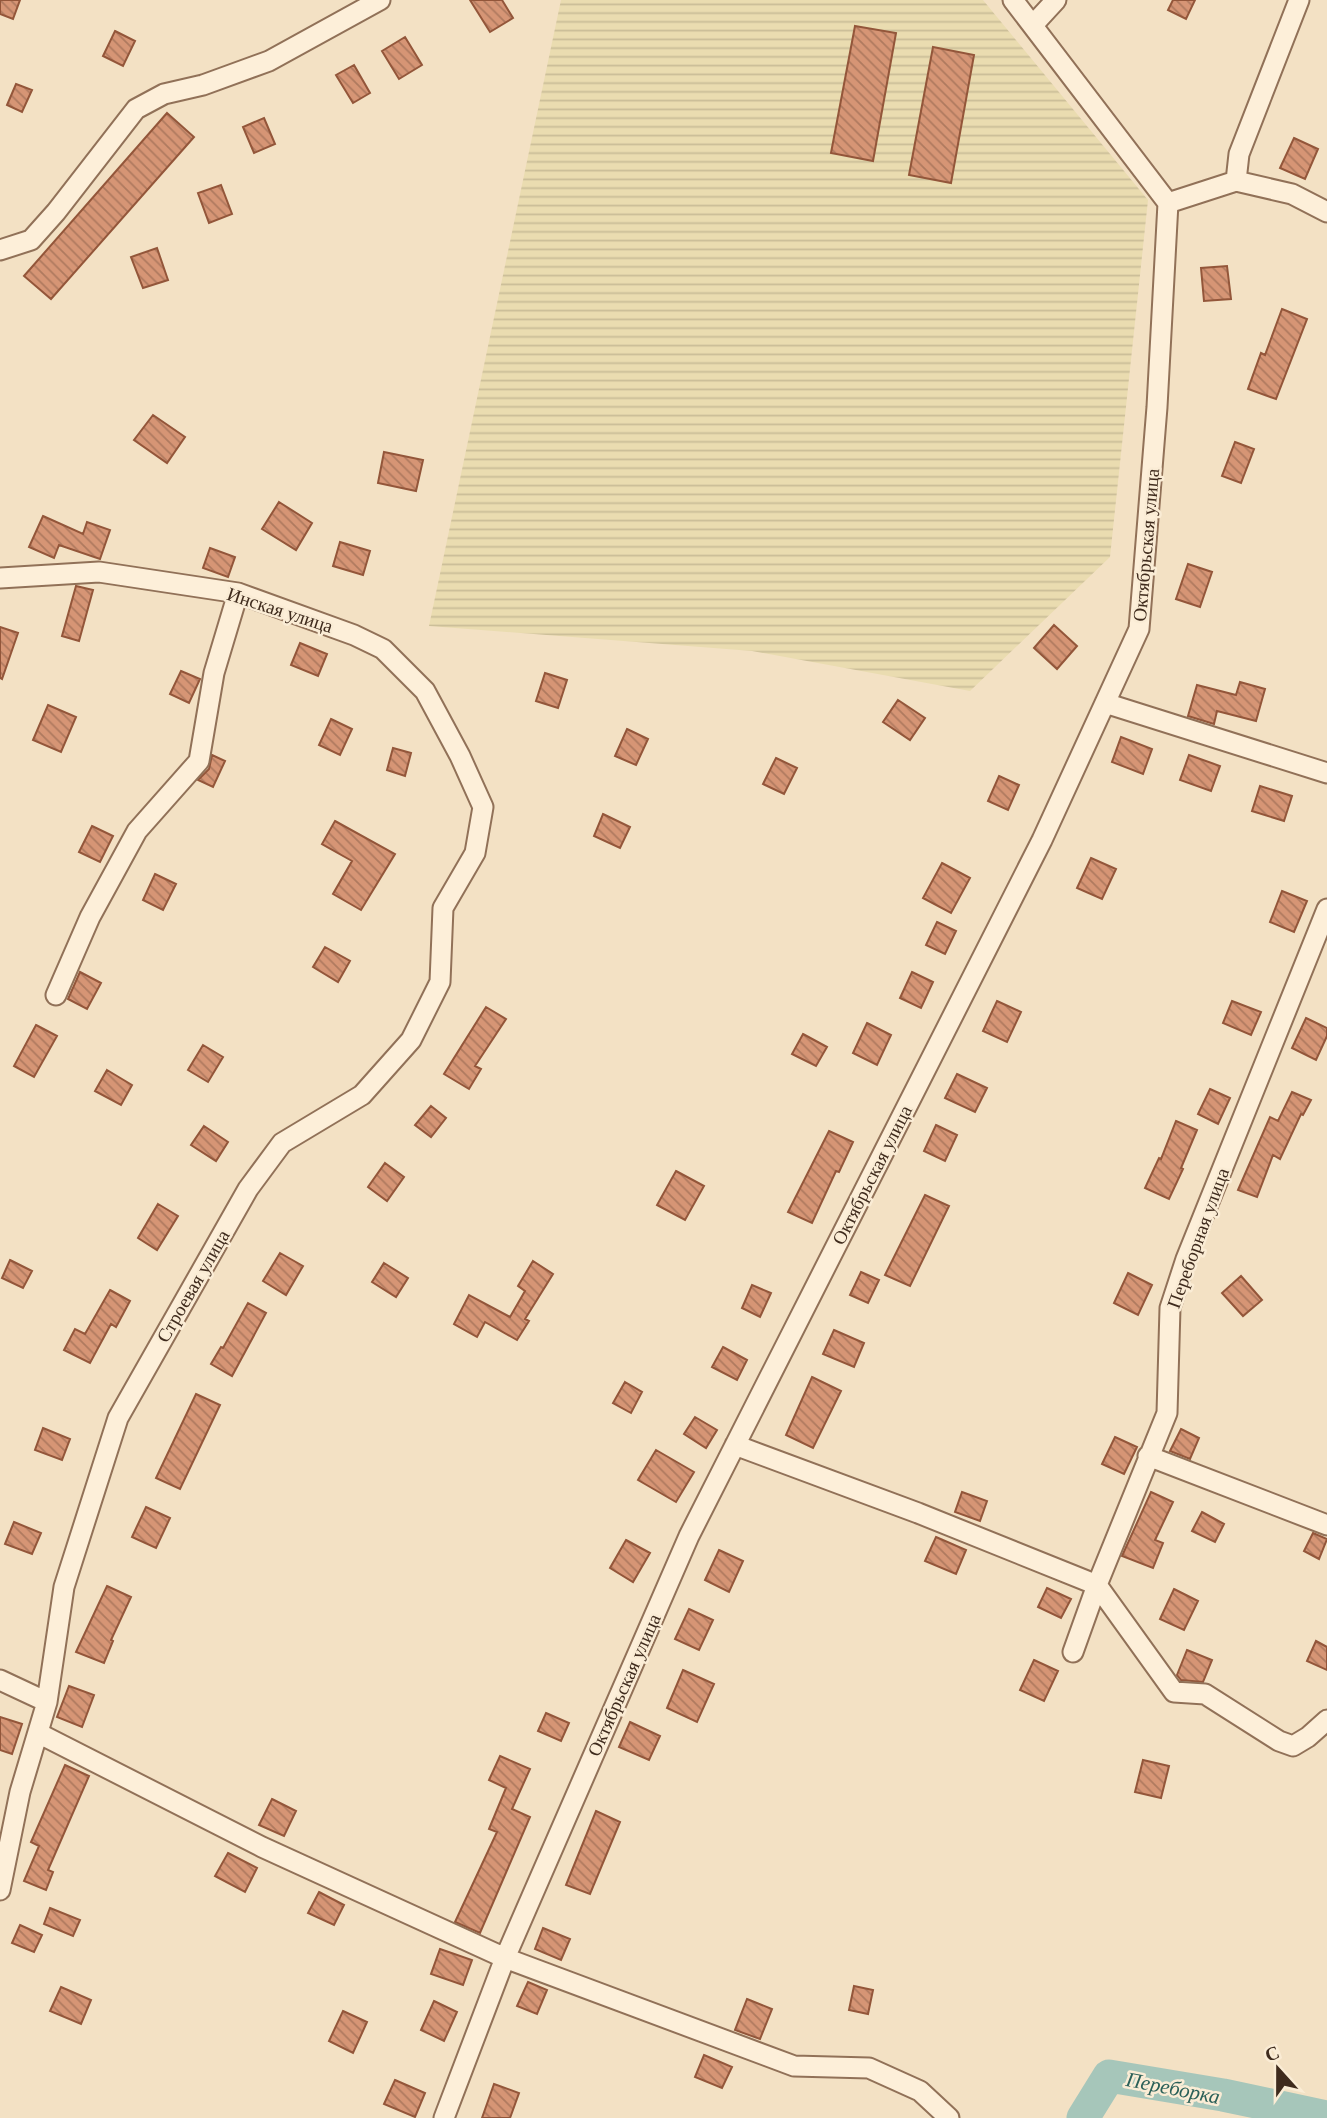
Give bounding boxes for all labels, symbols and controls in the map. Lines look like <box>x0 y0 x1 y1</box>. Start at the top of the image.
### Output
street label: Октябрьская улица <box>1129 467 1163 622</box>
street label: Инская улица <box>224 583 336 637</box>
street label: Октябрьская улица <box>828 1101 916 1248</box>
street label: Переборная улица <box>1163 1164 1233 1311</box>
street label: Строевая улица <box>152 1226 234 1346</box>
street label: Октябрьская улица <box>583 1610 665 1759</box>
north arrow <box>1243 2034 1313 2104</box>
text: С <box>1262 2041 1282 2066</box>
water label: Переборка <box>1123 2067 1222 2109</box>

